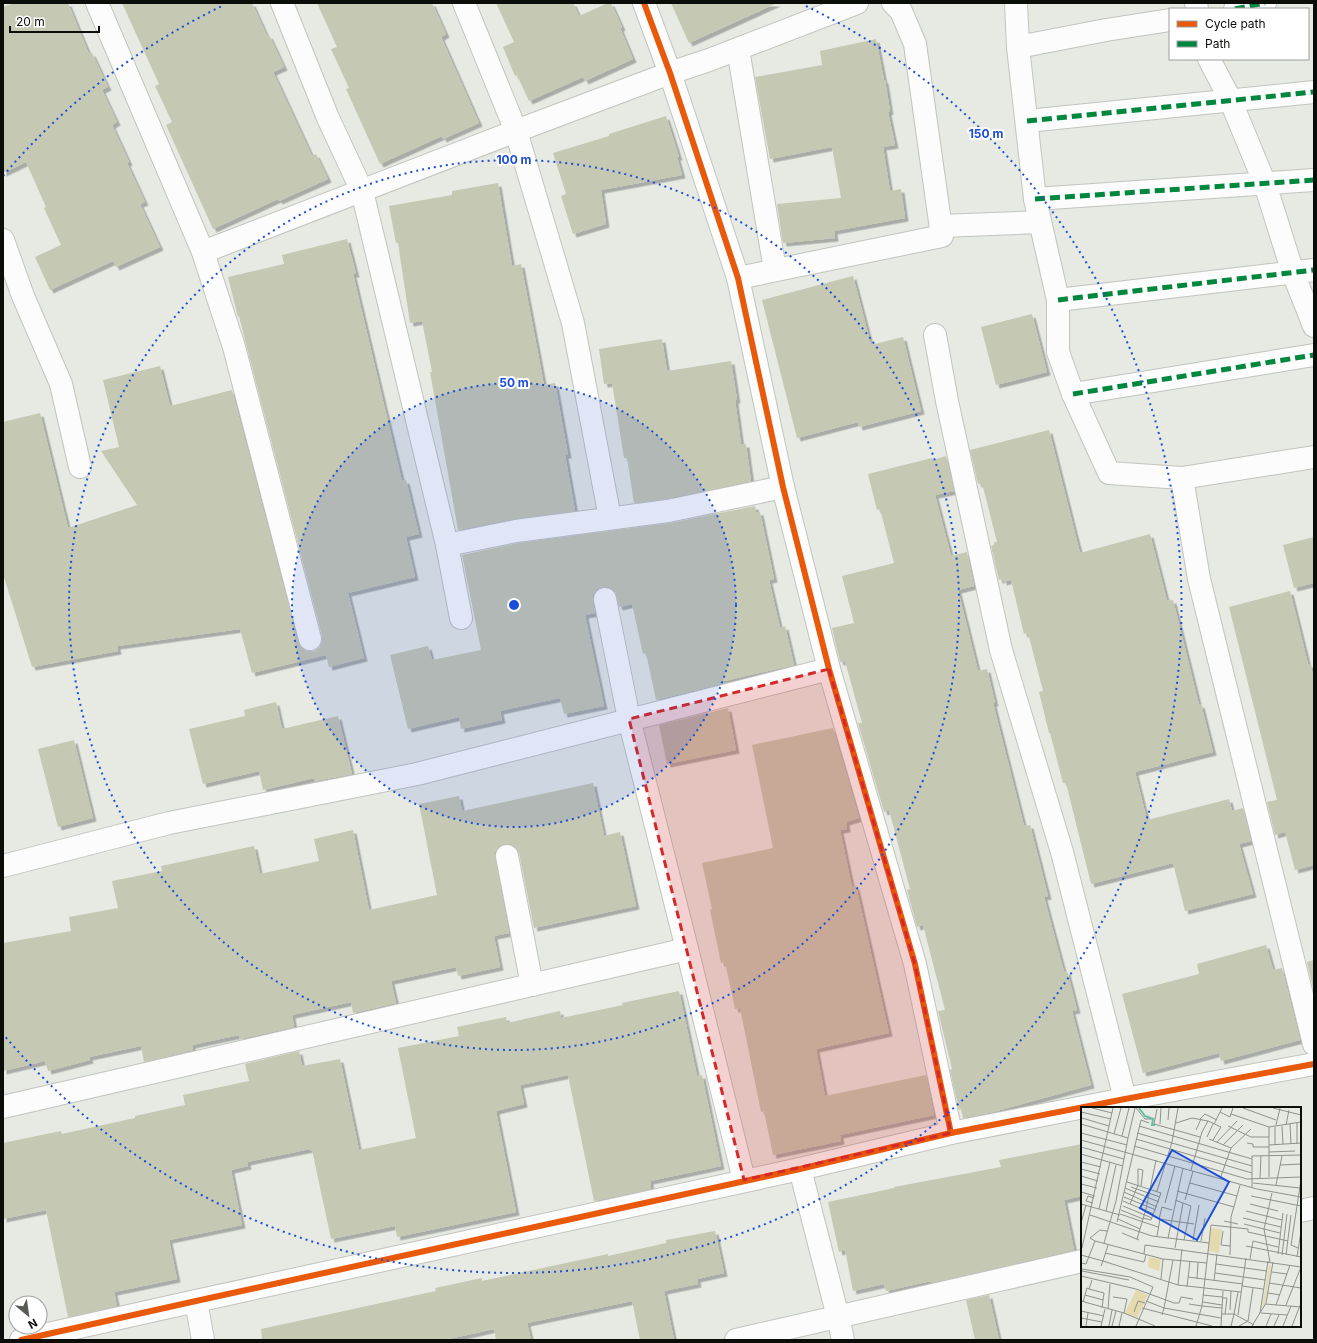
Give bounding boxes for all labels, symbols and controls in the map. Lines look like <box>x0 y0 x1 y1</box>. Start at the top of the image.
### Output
scale bar <box>10 8 99 34</box>
legend <box>1169 8 1309 60</box>
text: 20 m <box>16 14 45 29</box>
text: Cycle path <box>1205 16 1266 31</box>
text: Path <box>1205 36 1230 51</box>
text: 150 m <box>969 126 1003 141</box>
text: 100 m <box>496 152 532 167</box>
text: 50 m <box>499 375 529 390</box>
centre of rings <box>507 598 521 612</box>
inset map <box>1081 1107 1301 1327</box>
north arrow <box>8 1295 48 1335</box>
text: N <box>26 1316 40 1332</box>

